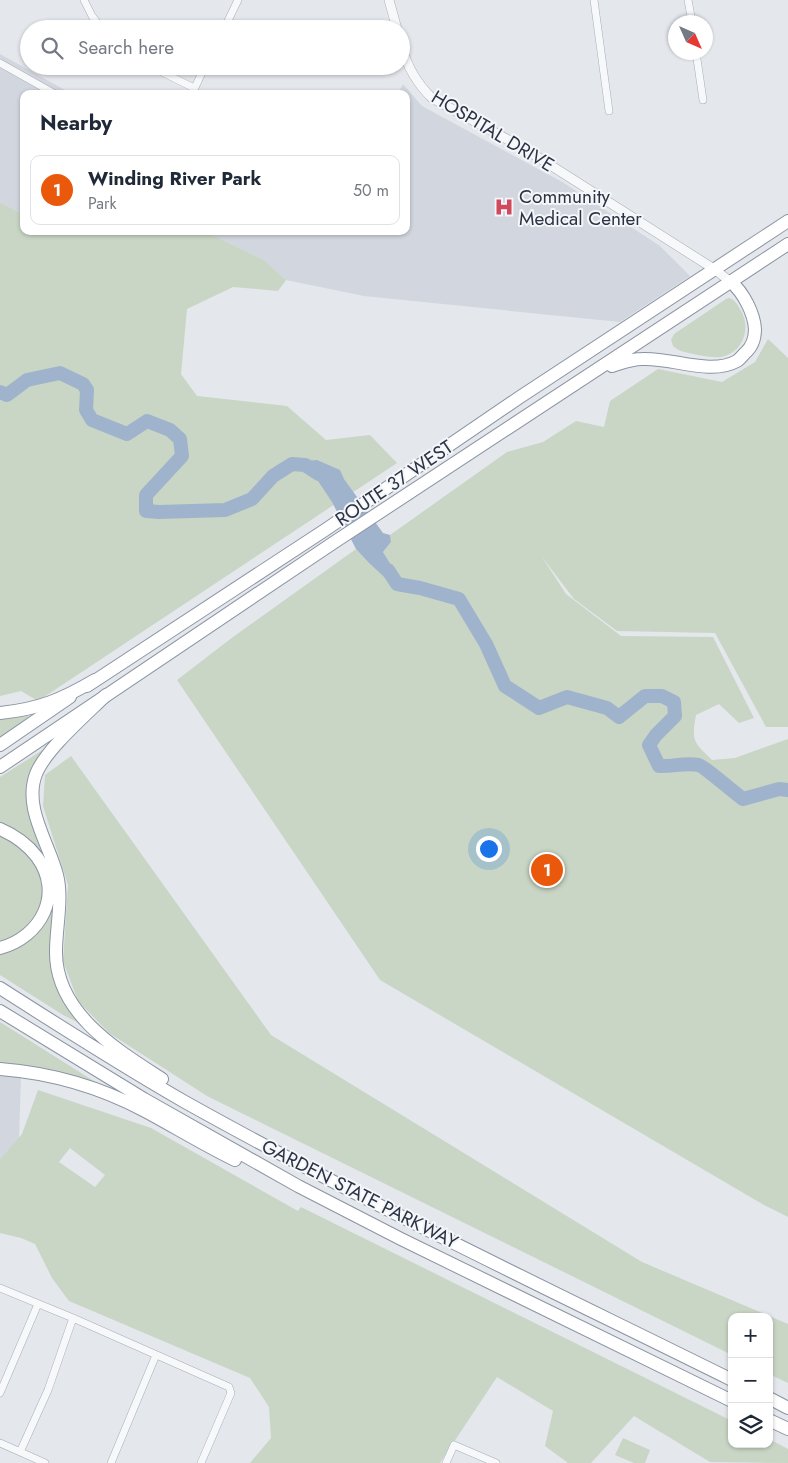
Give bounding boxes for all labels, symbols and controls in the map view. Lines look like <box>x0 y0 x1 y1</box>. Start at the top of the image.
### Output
north arrow <box>668 15 713 60</box>
search box <box>20 20 410 75</box>
icon: search <box>38 34 66 62</box>
text: Search here <box>78 34 174 61</box>
street label: HOSPITAL DRIVE <box>426 84 560 178</box>
text: Nearby <box>40 108 112 138</box>
text: Winding River Park <box>88 165 262 192</box>
text: 1 <box>53 179 61 202</box>
text: 50 m <box>353 179 389 202</box>
place label: Community Medical Center <box>519 183 642 232</box>
text: Park <box>88 192 117 215</box>
hospital icon: Community Medical Center <box>493 196 515 218</box>
street label: ROUTE 37 WEST <box>330 433 458 532</box>
your location <box>476 836 502 862</box>
pin: 1 <box>531 851 563 889</box>
street label: GARDEN STATE PARKWAY <box>257 1133 463 1255</box>
map controls <box>728 1313 773 1448</box>
button: + <box>728 1313 773 1358</box>
button: − <box>728 1358 773 1403</box>
button: layers <box>728 1403 773 1448</box>

